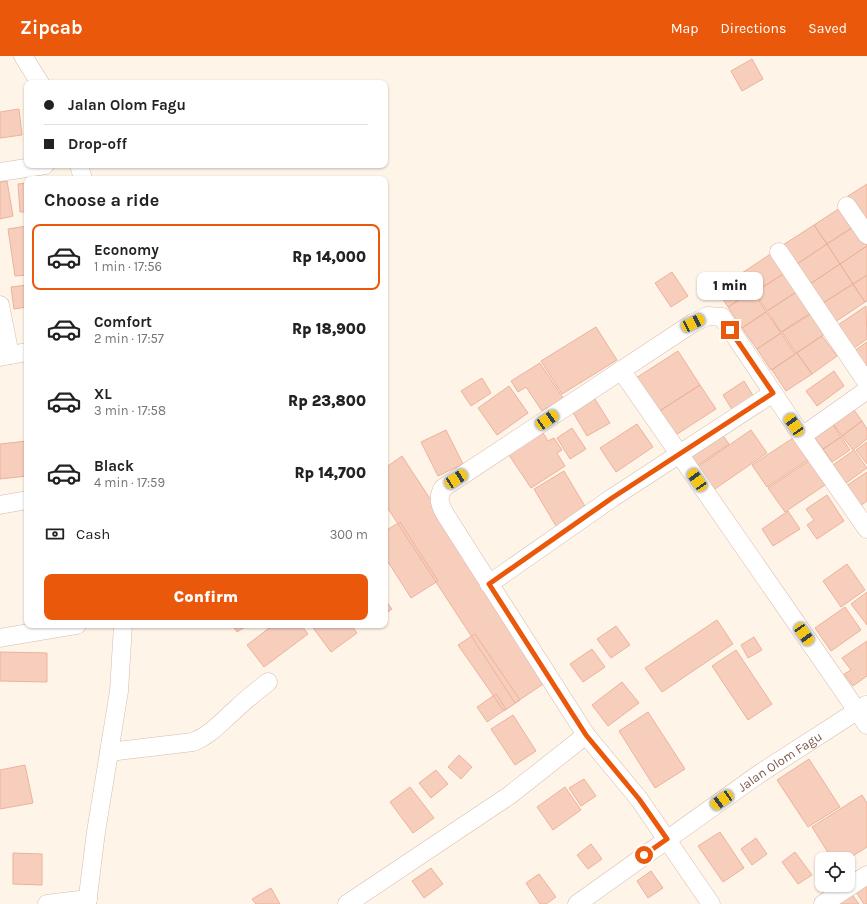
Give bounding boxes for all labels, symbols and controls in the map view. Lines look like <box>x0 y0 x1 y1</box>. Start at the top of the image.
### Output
text: Zipcab <box>20 17 83 39</box>
text: Map <box>671 20 699 37</box>
text: Directions <box>721 20 786 37</box>
text: Saved <box>808 20 847 37</box>
text: Jalan Olom Fagu <box>68 96 186 114</box>
text: Drop-off <box>68 135 127 153</box>
text: Choose a ride <box>44 189 159 211</box>
icon: car <box>46 239 82 275</box>
text: Economy <box>94 241 159 259</box>
text: Rp 14,000 <box>292 248 366 266</box>
text: 1 min · 17:56 <box>94 259 162 274</box>
callout: 1 min <box>697 272 763 300</box>
text: 1 min <box>713 278 747 293</box>
icon: car <box>46 311 82 347</box>
car <box>680 312 706 334</box>
text: Comfort <box>94 313 152 331</box>
text: Rp 18,900 <box>292 320 366 338</box>
route end <box>721 321 739 339</box>
text: 2 min · 17:57 <box>94 331 164 346</box>
icon: car <box>46 383 82 419</box>
text: XL <box>94 385 112 403</box>
text: Rp 23,800 <box>288 392 366 410</box>
text: 3 min · 17:58 <box>94 403 166 418</box>
car <box>534 408 560 432</box>
car <box>782 412 806 438</box>
icon: car <box>46 455 82 491</box>
text: Black <box>94 457 134 475</box>
text: Rp 14,700 <box>294 464 366 482</box>
car <box>443 467 469 491</box>
car <box>685 467 709 493</box>
text: 4 min · 17:59 <box>94 475 165 490</box>
icon: cash <box>44 523 66 545</box>
text: Cash <box>76 525 110 543</box>
text: 300 m <box>330 527 368 542</box>
button: Confirm <box>44 574 368 620</box>
car <box>792 621 816 647</box>
street label: Jalan Olom Fagu <box>735 729 825 795</box>
car <box>709 788 735 812</box>
route start <box>635 846 653 864</box>
map controls <box>815 852 855 892</box>
button: locate <box>815 852 855 892</box>

